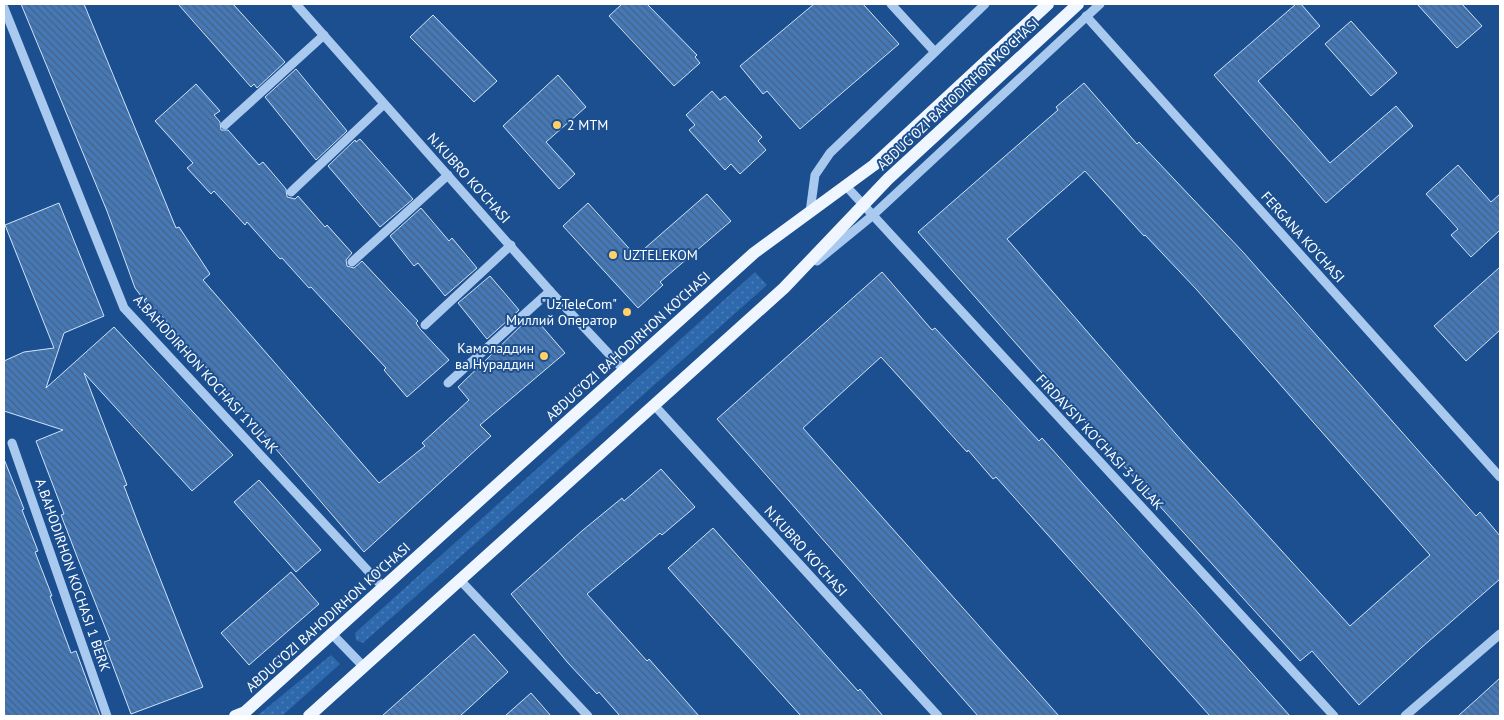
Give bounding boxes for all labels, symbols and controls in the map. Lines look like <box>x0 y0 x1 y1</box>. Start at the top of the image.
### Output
street label: ABDUG’OZI BAHODIRHON KO’CHASI <box>873 14 1043 174</box>
place label: 2 MTM <box>567 116 608 134</box>
marker: 2 MTM <box>551 119 563 131</box>
street label: N.KUBRO KO'CHASI <box>424 129 514 227</box>
street label: FERGANA KO'CHASI <box>1257 188 1349 286</box>
place label: UZTELEKOM <box>623 246 698 264</box>
marker: UZTELEKOM <box>607 249 619 261</box>
street label: ABDUG’OZI BAHODIRHON KO’CHASI <box>542 267 714 425</box>
street label: A.BAHODIRHON KOCHASI 1YULAK <box>130 291 282 457</box>
place label: "UzTeleCom" Миллий Оператор <box>506 295 617 329</box>
marker: "UzTeleCom" Миллий Оператор <box>621 306 633 318</box>
place label: Камоладдин ва Нураддин <box>455 339 534 373</box>
marker: Камоладдин ва Нураддин <box>538 350 550 362</box>
street label: FIRDAVSIY KO'CHASI 3 YULAK <box>1032 370 1168 514</box>
street label: A.BAHODIRHON KOCHASI 1 BERK <box>31 476 115 674</box>
street label: N.KUBRO KO'CHASI <box>761 502 851 600</box>
street label: ABDUG’OZI BAHODIRHON KO’CHASI <box>242 538 414 696</box>

